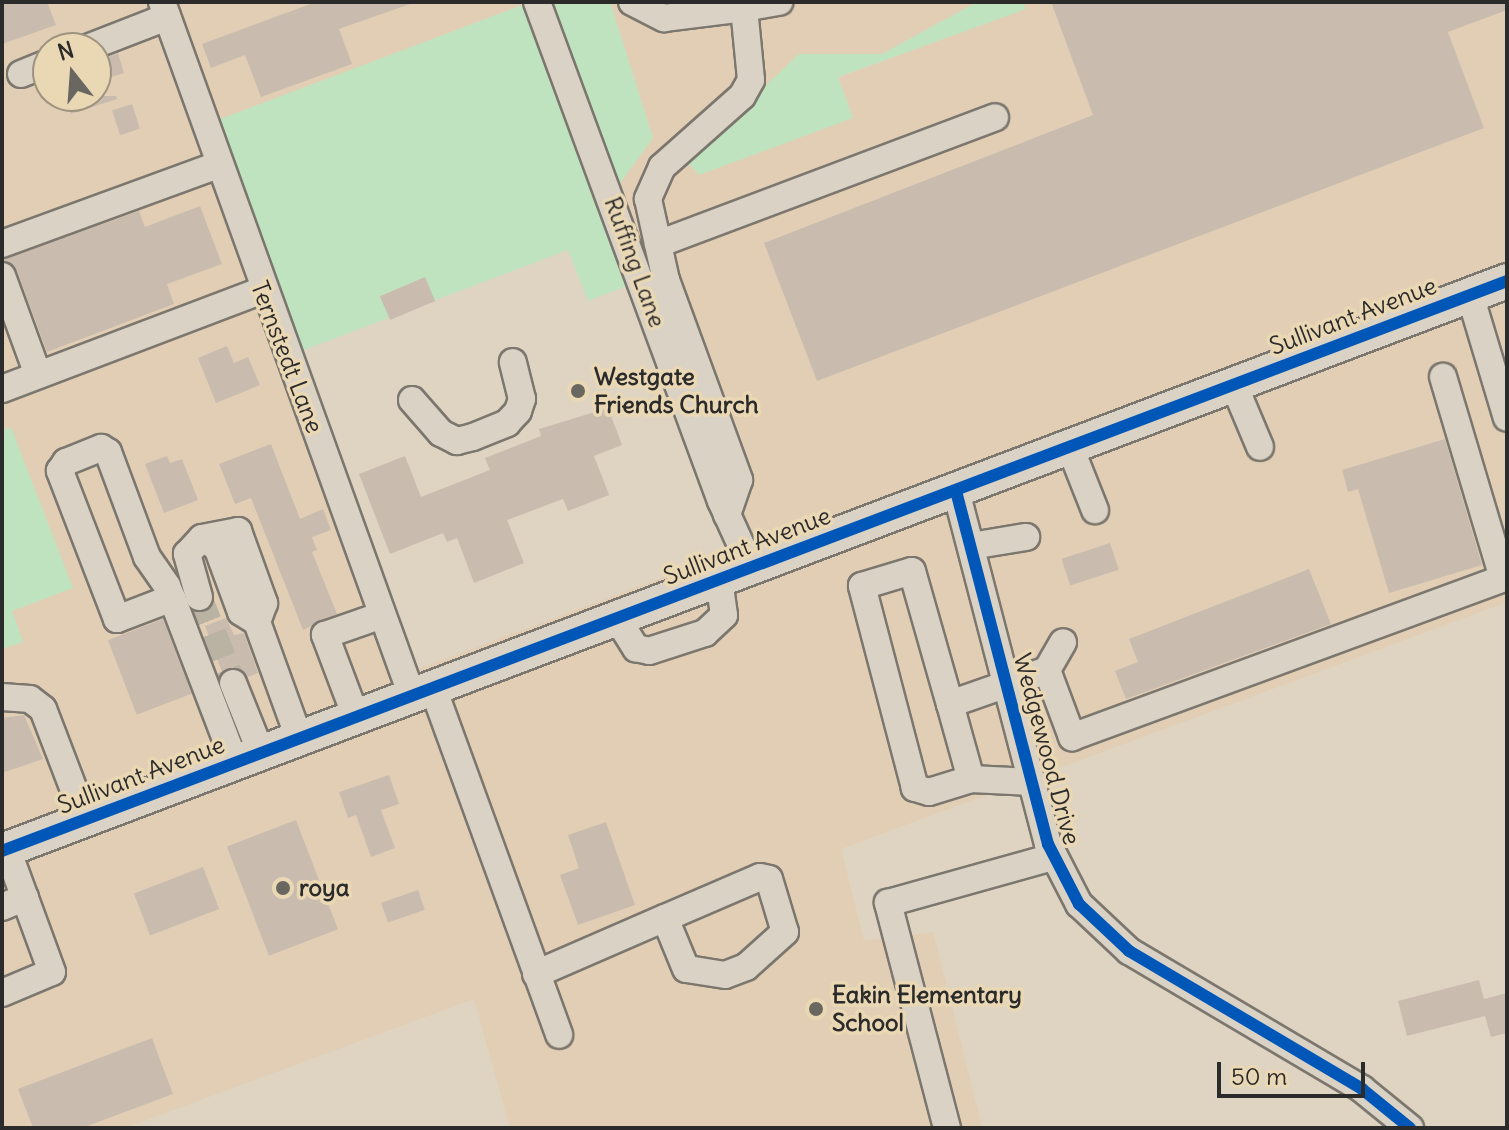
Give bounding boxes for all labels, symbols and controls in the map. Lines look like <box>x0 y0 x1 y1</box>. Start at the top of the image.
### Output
north arrow <box>32 32 112 112</box>
text: N <box>54 35 77 67</box>
street label: Ruffing Lane <box>598 193 672 331</box>
street label: Sullivant Avenue <box>1265 271 1441 361</box>
street label: Ternstedt Lane <box>245 277 329 437</box>
place label: Westgate Friends Church <box>594 363 758 419</box>
marker: Westgate Friends Church <box>569 382 587 400</box>
street label: Sullivant Avenue <box>659 501 835 591</box>
street label: Wedgewood Drive <box>1008 650 1086 848</box>
street label: Sullivant Avenue <box>53 730 229 820</box>
place label: roya <box>299 874 349 902</box>
marker: roya <box>274 879 292 897</box>
place label: Eakin Elementary School <box>832 981 1022 1037</box>
marker: Eakin Elementary School <box>807 1000 825 1018</box>
scale bar <box>1221 1046 1369 1096</box>
text: 50 m <box>1231 1061 1287 1091</box>

